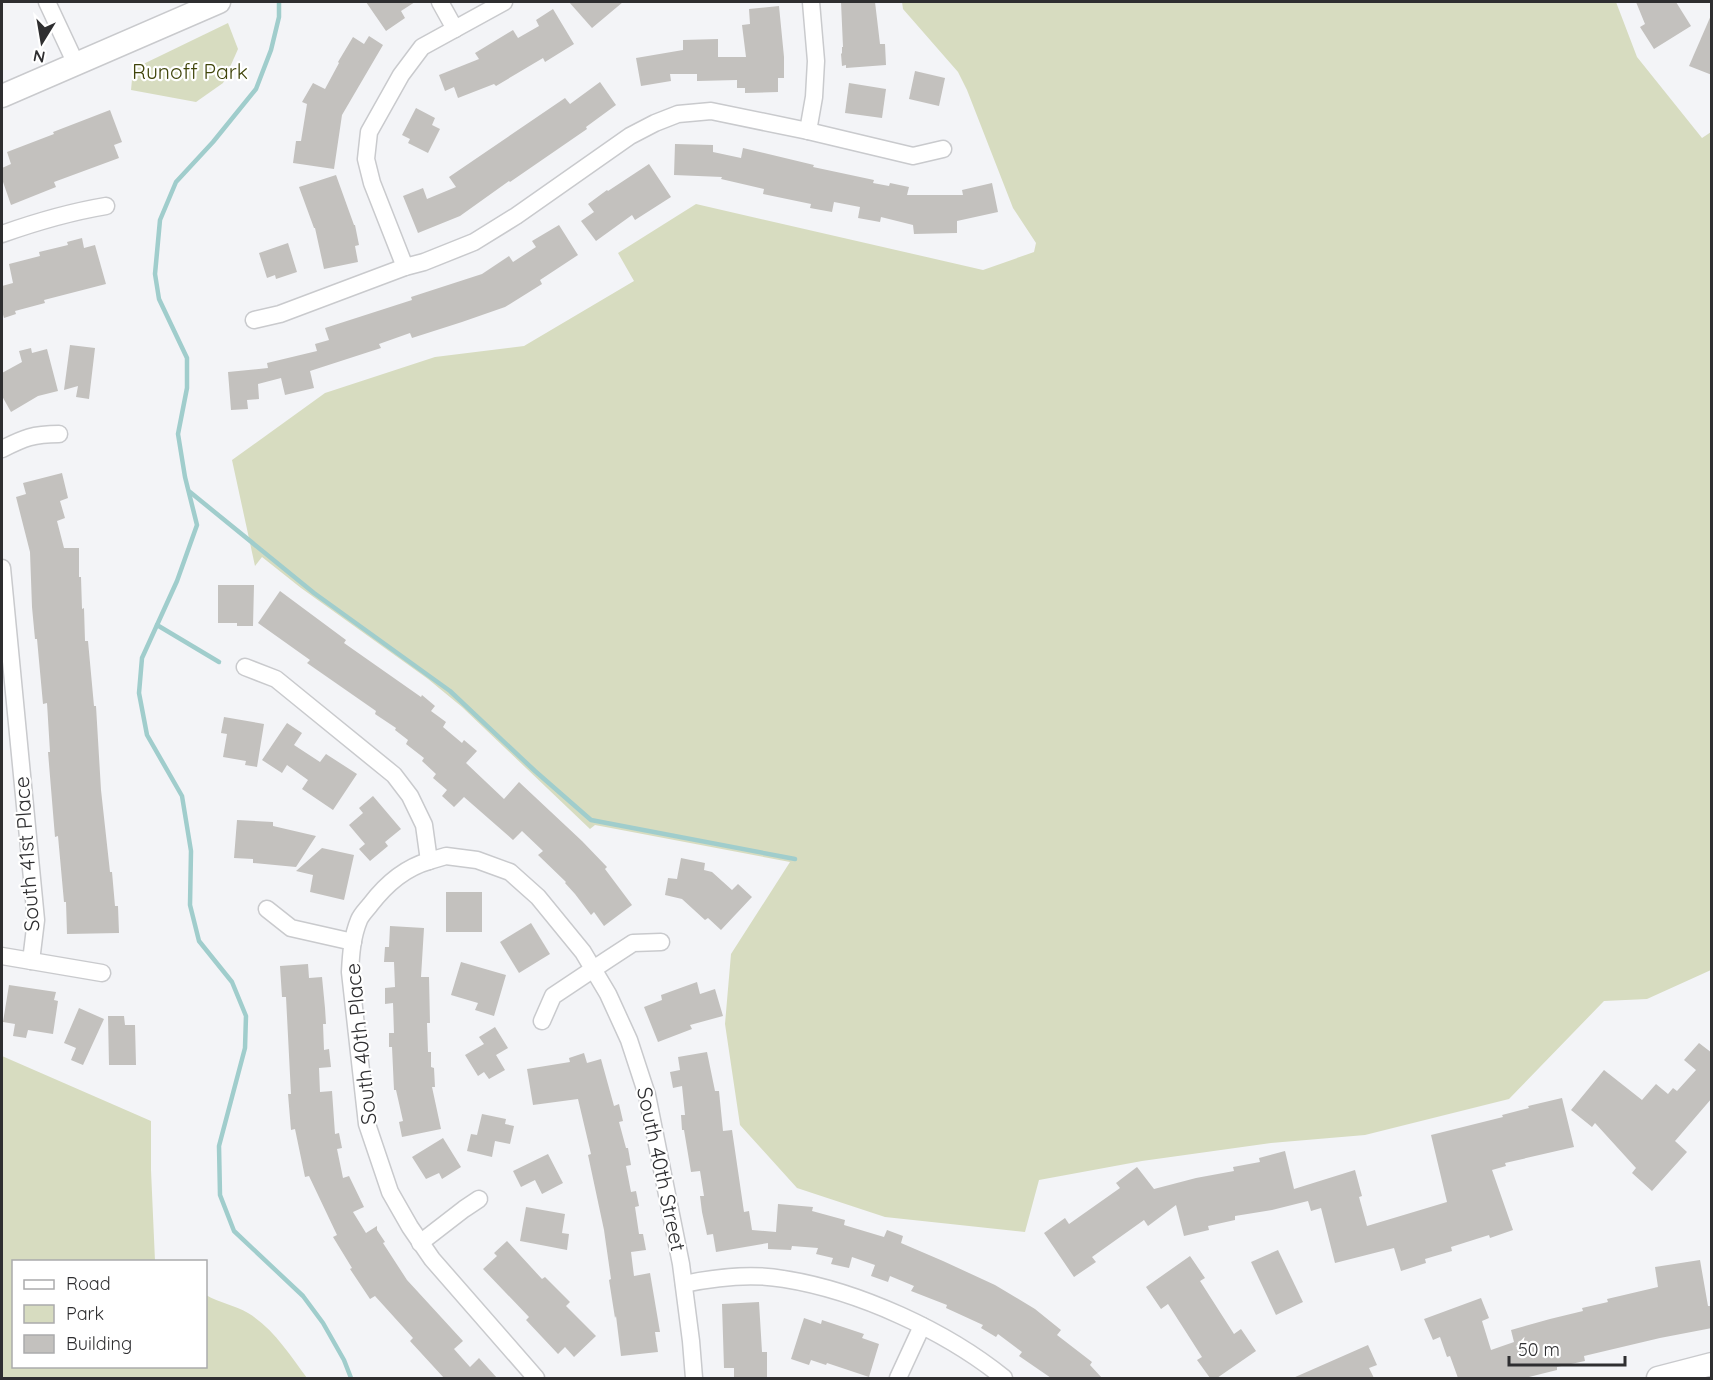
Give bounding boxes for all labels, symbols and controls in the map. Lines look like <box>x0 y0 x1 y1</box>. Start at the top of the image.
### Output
north arrow <box>12 12 72 72</box>
text: N <box>31 46 47 68</box>
park label: Runoff Park <box>132 58 248 84</box>
street label: South 41st Place <box>8 776 44 932</box>
street label: South 40th Place <box>339 962 381 1126</box>
street label: South 40th Street <box>632 1084 692 1253</box>
legend <box>12 1260 207 1368</box>
text: Road <box>66 1272 111 1295</box>
text: Park <box>66 1302 104 1325</box>
scale bar <box>1509 1329 1624 1367</box>
text: Building <box>66 1332 132 1355</box>
text: 50 m <box>1518 1338 1560 1361</box>

